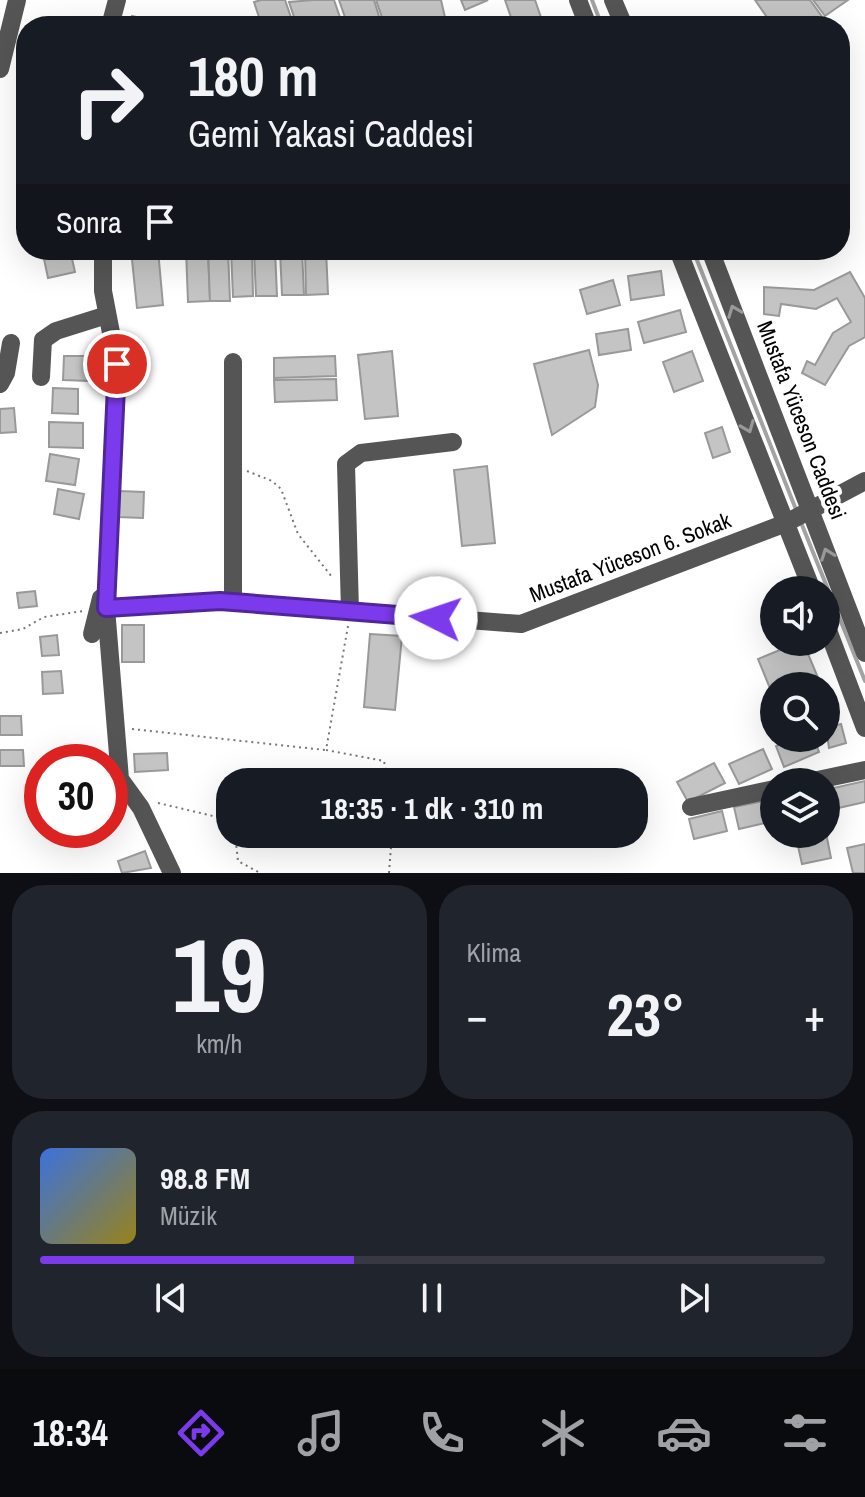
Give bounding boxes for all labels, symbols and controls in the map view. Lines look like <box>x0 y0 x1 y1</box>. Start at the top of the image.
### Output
text: 180 m <box>188 38 318 113</box>
icon: right <box>56 48 160 152</box>
text: Gemi Yakasi Caddesi <box>188 110 474 158</box>
icon: arrive <box>138 200 182 244</box>
text: Sonra <box>56 202 122 242</box>
one-way arrow <box>727 305 744 319</box>
street label: Mustafa Yüceson Caddesi <box>750 316 854 524</box>
pin <box>83 330 151 398</box>
icon: arrive <box>95 342 139 386</box>
one-way arrow <box>738 419 755 433</box>
street label: Mustafa Yüceson 6. Sokak <box>525 504 736 609</box>
one-way arrow <box>820 548 837 562</box>
position arrow <box>394 576 478 660</box>
map controls <box>760 576 840 848</box>
button: sound <box>760 576 840 656</box>
button: search <box>760 672 840 752</box>
speed limit sign: 30 <box>24 744 128 848</box>
button: layers <box>760 768 840 848</box>
text: 18:35 · 1 dk · 310 m <box>321 788 543 828</box>
text: 19 <box>172 904 267 1044</box>
text: Klima <box>467 935 521 970</box>
text: 23° <box>606 974 685 1055</box>
text: − <box>467 985 488 1045</box>
text: + <box>804 985 825 1045</box>
text: km/h <box>196 1026 242 1061</box>
text: 98.8 FM <box>160 1158 250 1198</box>
text: Müzik <box>160 1198 217 1233</box>
icon: previous <box>149 1276 193 1320</box>
icon: pause <box>410 1276 454 1320</box>
icon: next <box>672 1276 716 1320</box>
icon: directions <box>173 1405 229 1461</box>
icon: music <box>293 1405 349 1461</box>
icon: phone <box>414 1405 470 1461</box>
icon: climate <box>535 1405 591 1461</box>
icon: car <box>656 1405 712 1461</box>
icon: filters <box>777 1405 833 1461</box>
text: 18:34 <box>32 1409 108 1457</box>

